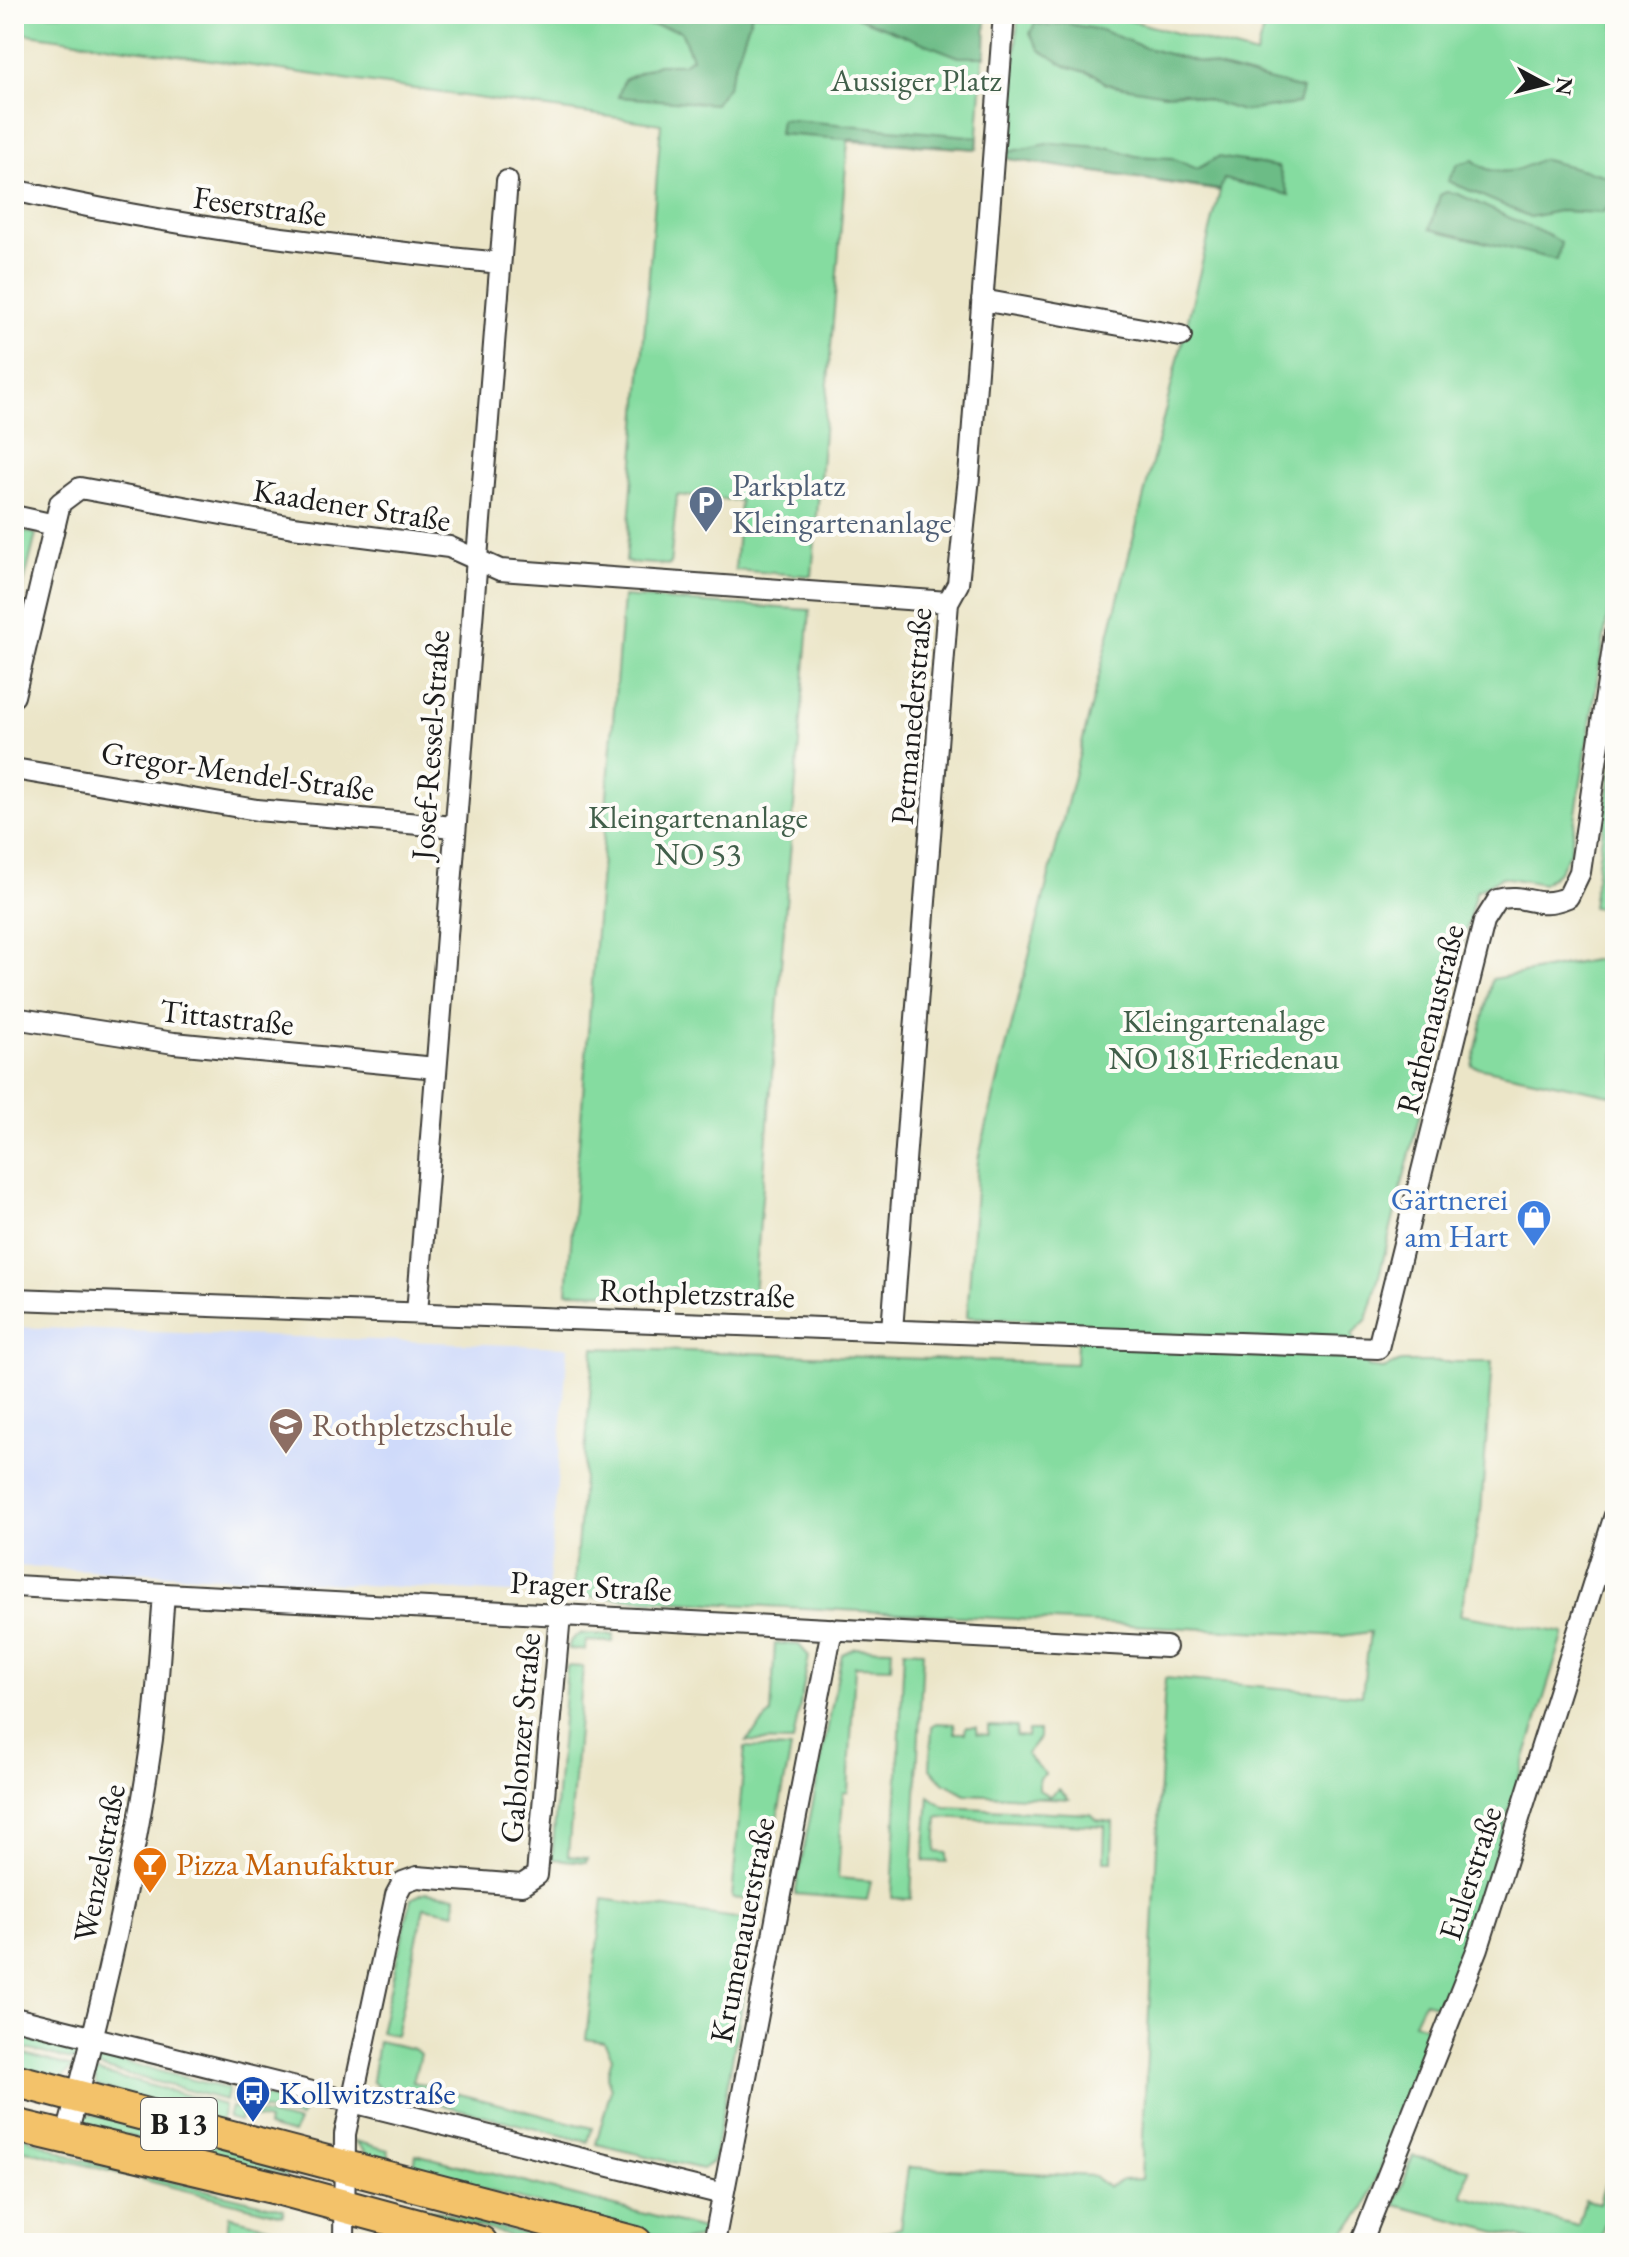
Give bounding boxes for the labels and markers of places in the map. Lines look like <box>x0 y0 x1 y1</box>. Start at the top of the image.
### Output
place label: Parkplatz Kleingartenanlage <box>732 464 952 543</box>
parking icon: Parkplatz Kleingartenanlage <box>687 484 725 534</box>
place label: Gärtnerei am Hart <box>1391 1178 1508 1257</box>
shop icon: Gärtnerei am Hart <box>1515 1198 1553 1248</box>
place label: Rothpletzschule <box>312 1404 512 1446</box>
school or university icon: Rothpletzschule <box>267 1406 305 1456</box>
place label: Pizza Manufaktur <box>176 1843 395 1885</box>
bar icon: Pizza Manufaktur <box>131 1845 169 1895</box>
place label: Kollwitzstraße <box>279 2072 456 2114</box>
bus stop icon: Kollwitzstraße <box>234 2074 272 2124</box>

